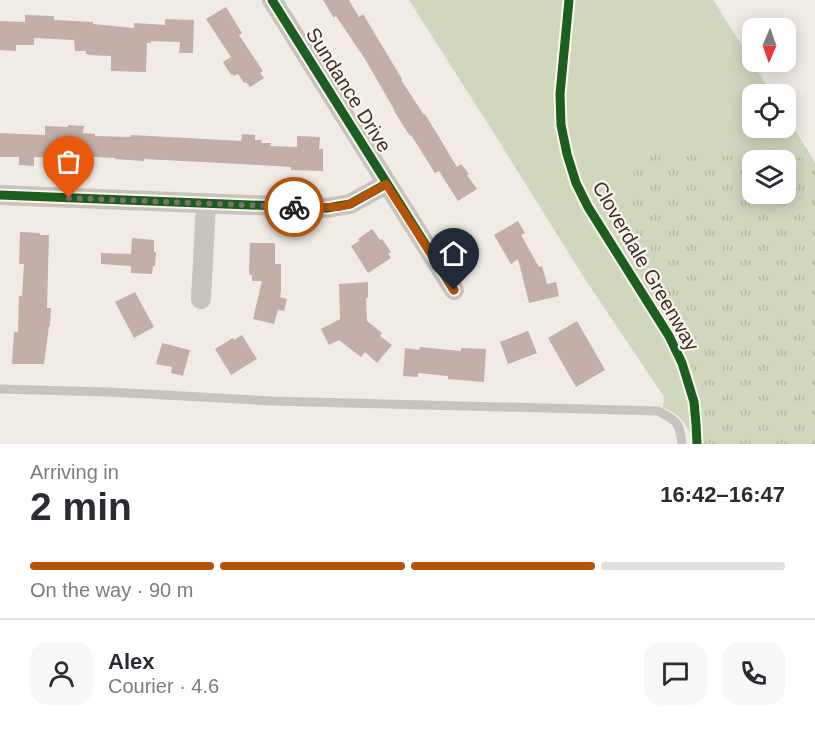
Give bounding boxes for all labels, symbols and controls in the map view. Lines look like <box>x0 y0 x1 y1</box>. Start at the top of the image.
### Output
north arrow <box>742 18 796 72</box>
map controls <box>742 18 796 204</box>
street label: Sundance Drive <box>302 24 396 156</box>
button: locate <box>742 84 796 138</box>
pin <box>43 136 94 198</box>
icon: bag <box>52 145 85 178</box>
button: layers <box>742 150 796 204</box>
courier <box>264 177 324 237</box>
street label: Cloverdale Greenway <box>588 177 704 355</box>
icon: bike <box>278 191 311 224</box>
pin <box>428 228 479 290</box>
icon: home <box>437 237 470 270</box>
text: Arriving in <box>30 461 119 483</box>
text: 16:42–16:47 <box>660 482 785 507</box>
text: 2 min <box>30 485 132 528</box>
text: On the way · 90 m <box>30 579 193 601</box>
button: person <box>30 642 93 705</box>
button: chat <box>644 642 707 705</box>
button: phone <box>722 642 785 705</box>
text: Alex <box>108 649 154 674</box>
text: Courier · 4.6 <box>108 675 219 697</box>

